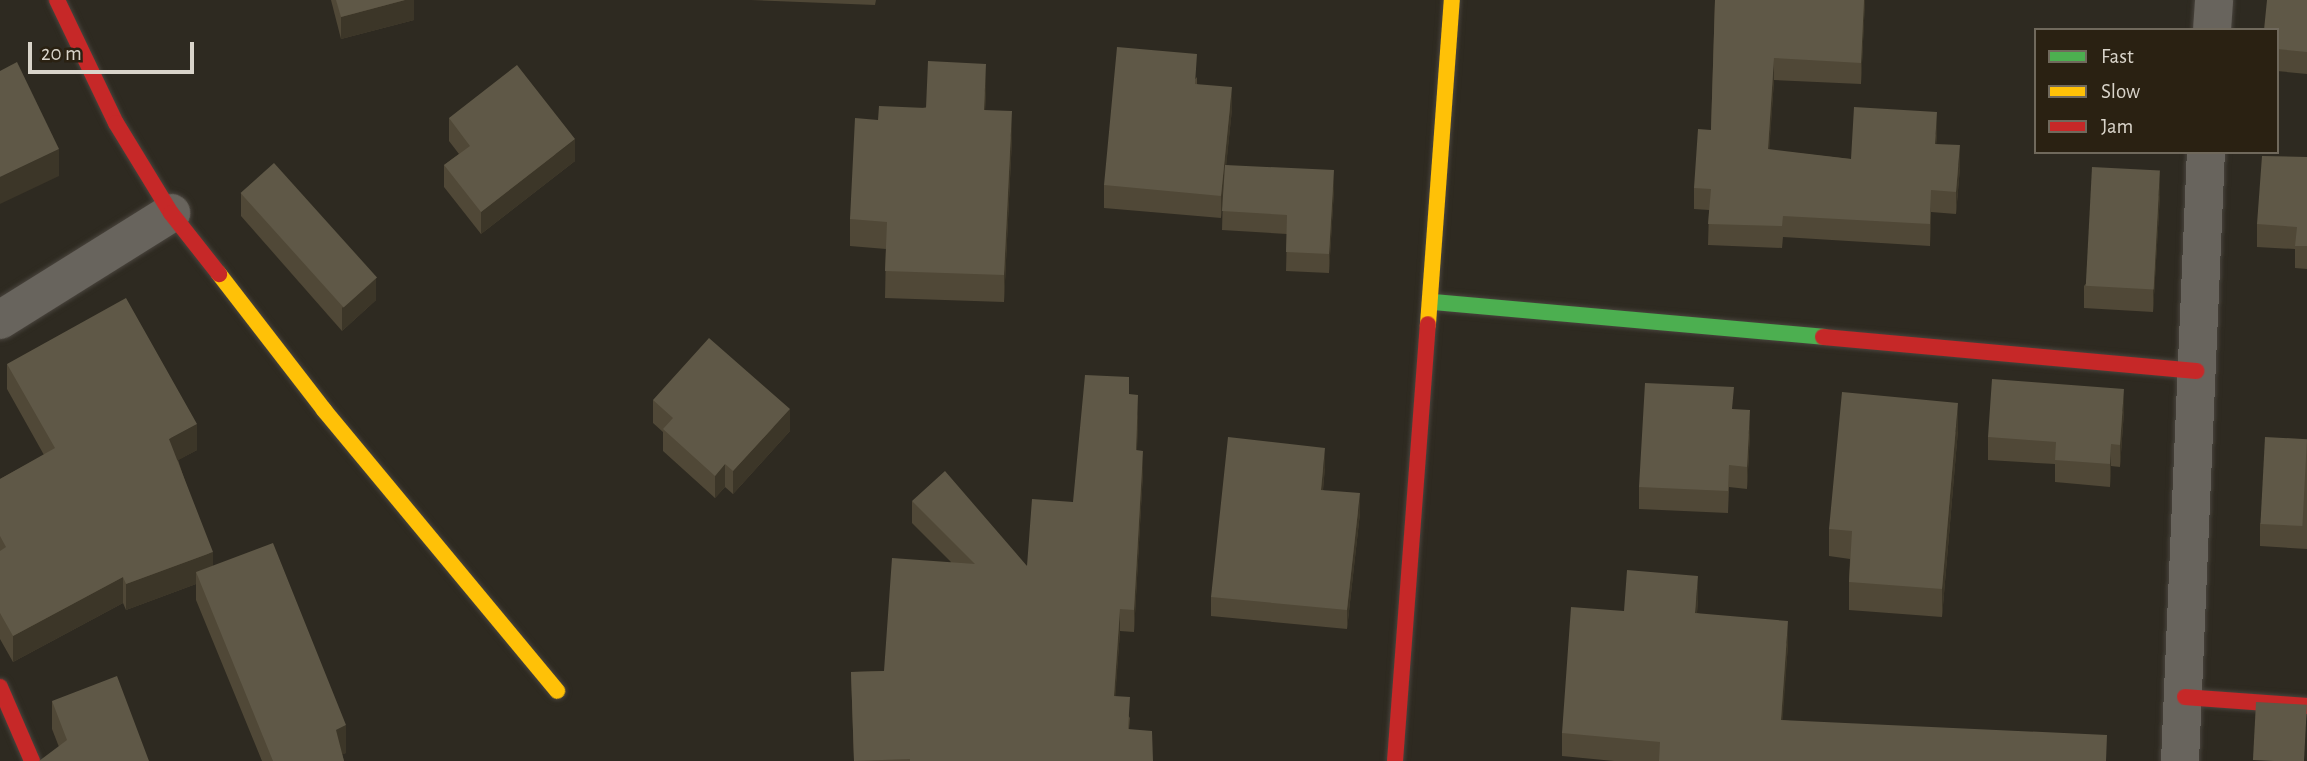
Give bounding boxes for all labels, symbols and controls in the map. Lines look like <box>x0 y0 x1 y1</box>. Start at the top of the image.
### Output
scale bar <box>32 28 198 72</box>
legend <box>2034 28 2279 154</box>
text: 20 m <box>41 43 82 64</box>
text: Fast <box>2101 46 2134 67</box>
text: Slow <box>2101 81 2140 102</box>
text: Jam <box>2101 116 2133 137</box>

